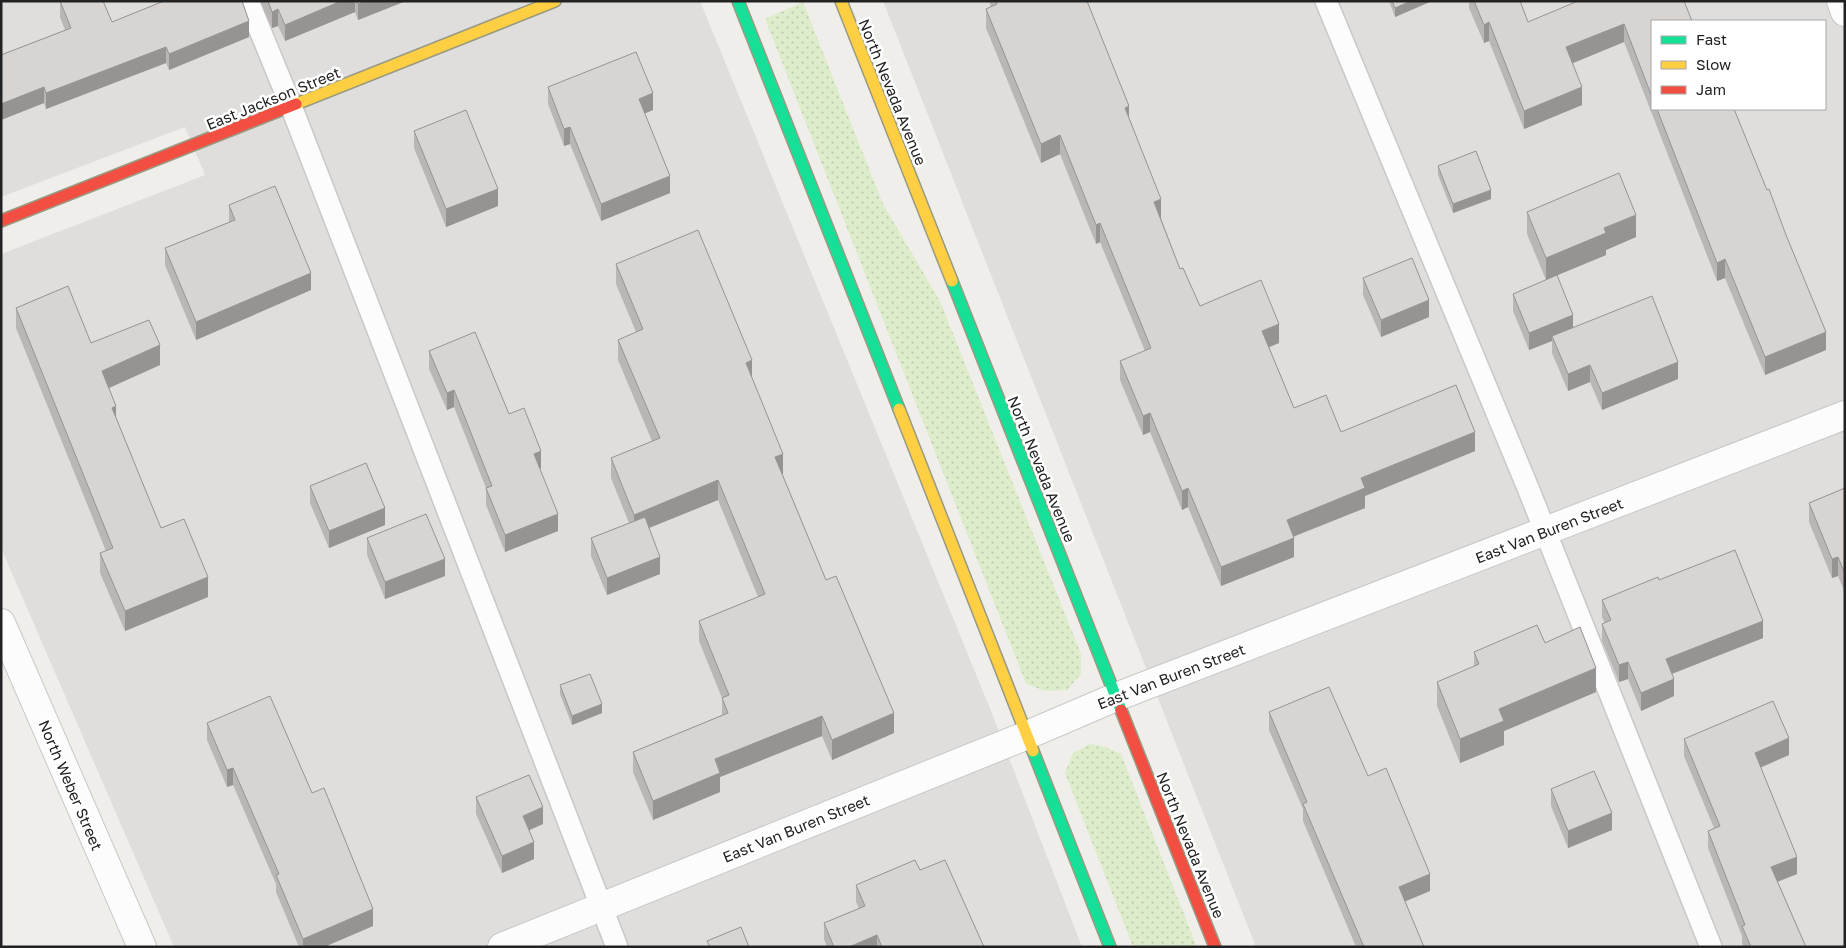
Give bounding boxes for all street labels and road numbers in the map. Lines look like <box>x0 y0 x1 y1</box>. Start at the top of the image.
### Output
street label: North Nevada Avenue <box>855 16 931 168</box>
street label: East Jackson Street <box>203 63 343 133</box>
street label: North Nevada Avenue <box>1004 393 1080 545</box>
street label: East Van Buren Street <box>1473 494 1625 566</box>
street label: East Van Buren Street <box>1095 640 1247 712</box>
street label: North Weber Street <box>35 717 107 853</box>
street label: North Nevada Avenue <box>1153 769 1229 921</box>
street label: East Van Buren Street <box>720 790 872 866</box>

